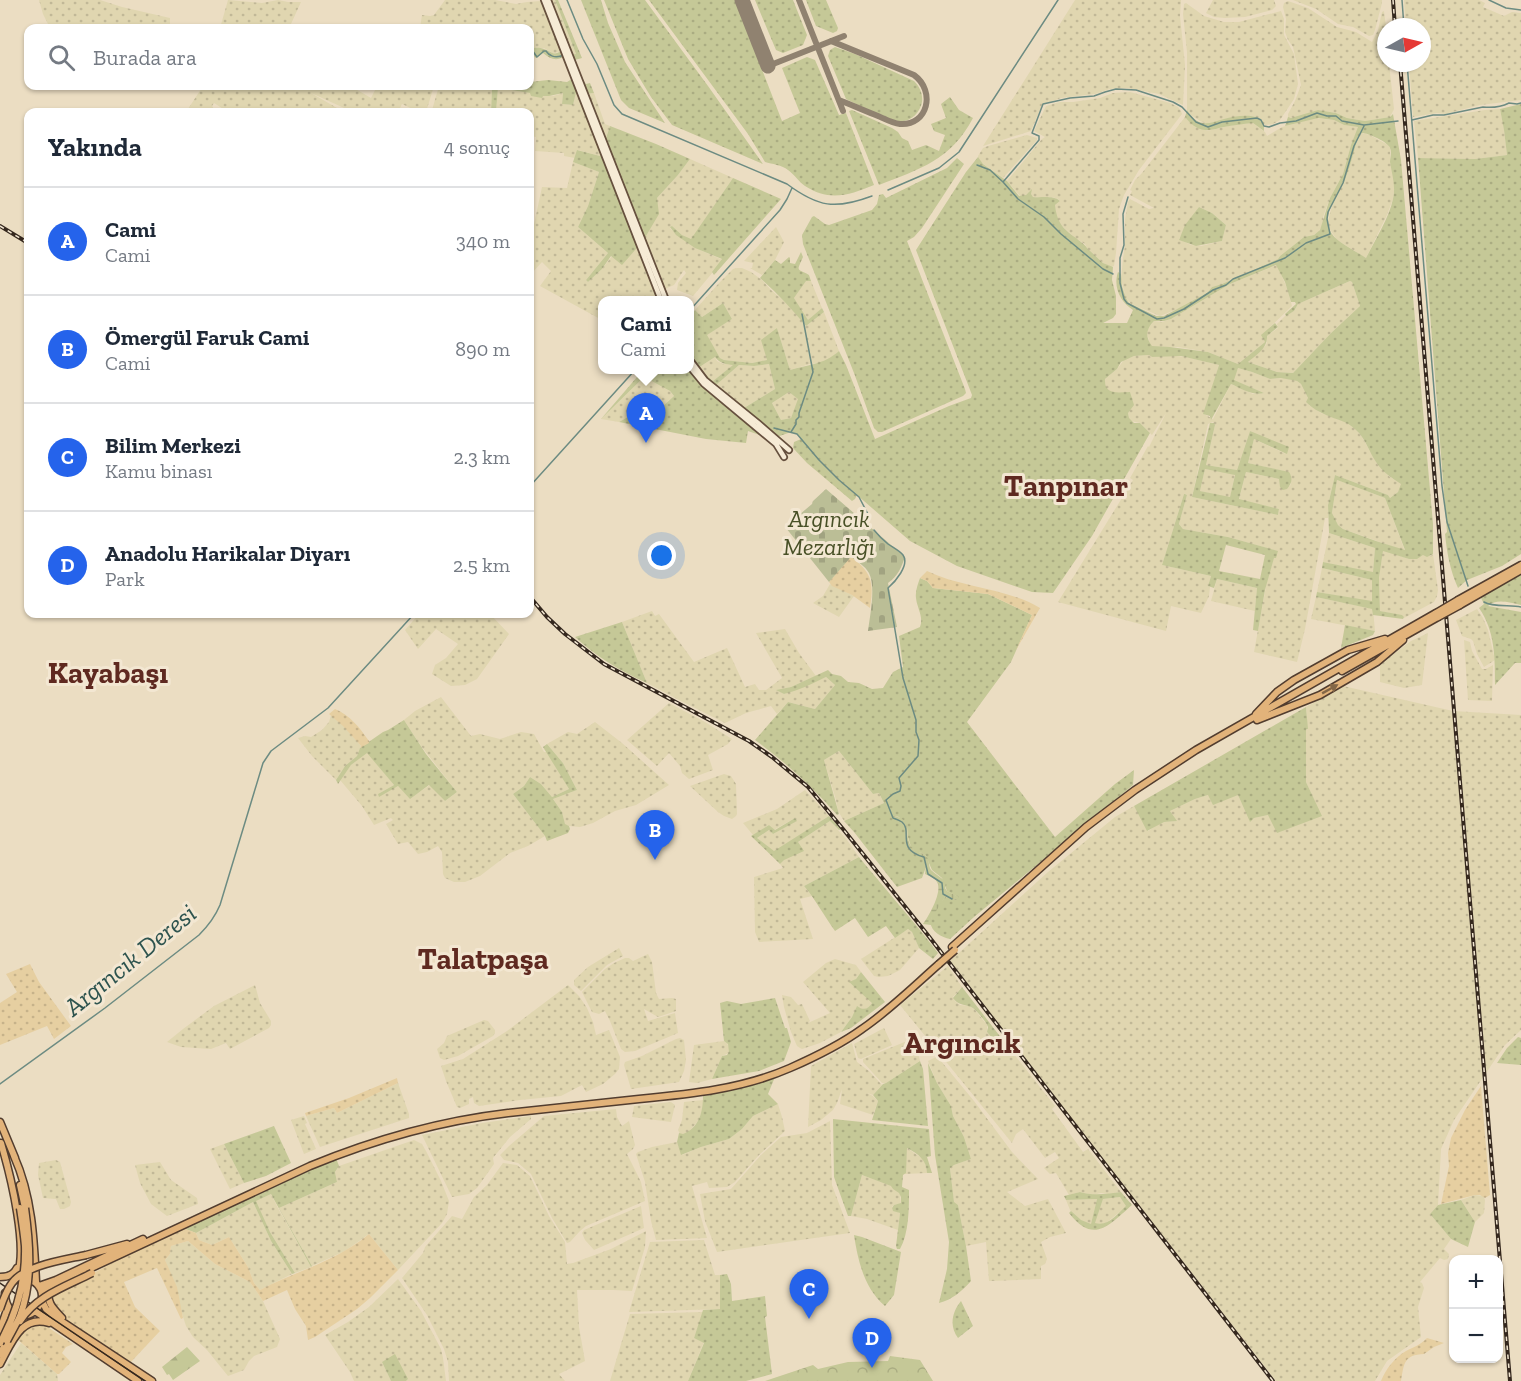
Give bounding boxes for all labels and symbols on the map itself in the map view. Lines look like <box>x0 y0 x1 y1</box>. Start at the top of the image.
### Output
north arrow <box>1377 18 1431 72</box>
pin: A <box>626 394 666 443</box>
district label: Tanpınar <box>1004 468 1128 504</box>
park label: Argıncık Mezarlığı <box>783 504 875 561</box>
your location <box>647 541 676 570</box>
district label: Kayabaşı <box>48 655 168 691</box>
one-way arrow <box>1322 684 1339 694</box>
pin: B <box>636 810 674 860</box>
water label: Argıncık Deresi <box>57 897 202 1024</box>
district label: Talatpaşa <box>417 941 549 977</box>
district label: Argıncık <box>903 1025 1021 1061</box>
pin: C <box>790 1270 828 1319</box>
pin: D <box>852 1318 892 1368</box>

